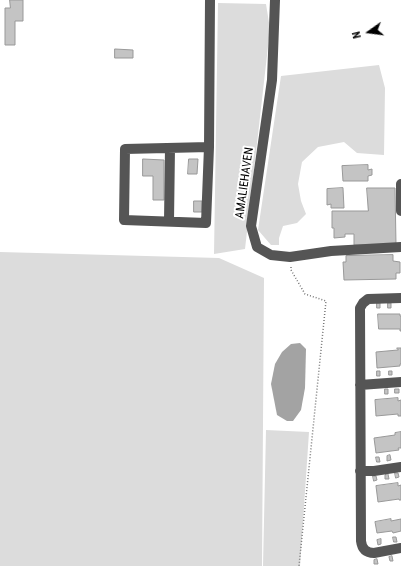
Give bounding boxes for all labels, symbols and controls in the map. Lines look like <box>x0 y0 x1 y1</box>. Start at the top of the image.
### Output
north arrow <box>349 12 389 52</box>
text: N <box>350 30 364 40</box>
street label: AMALIEHAVEN <box>233 146 257 220</box>

